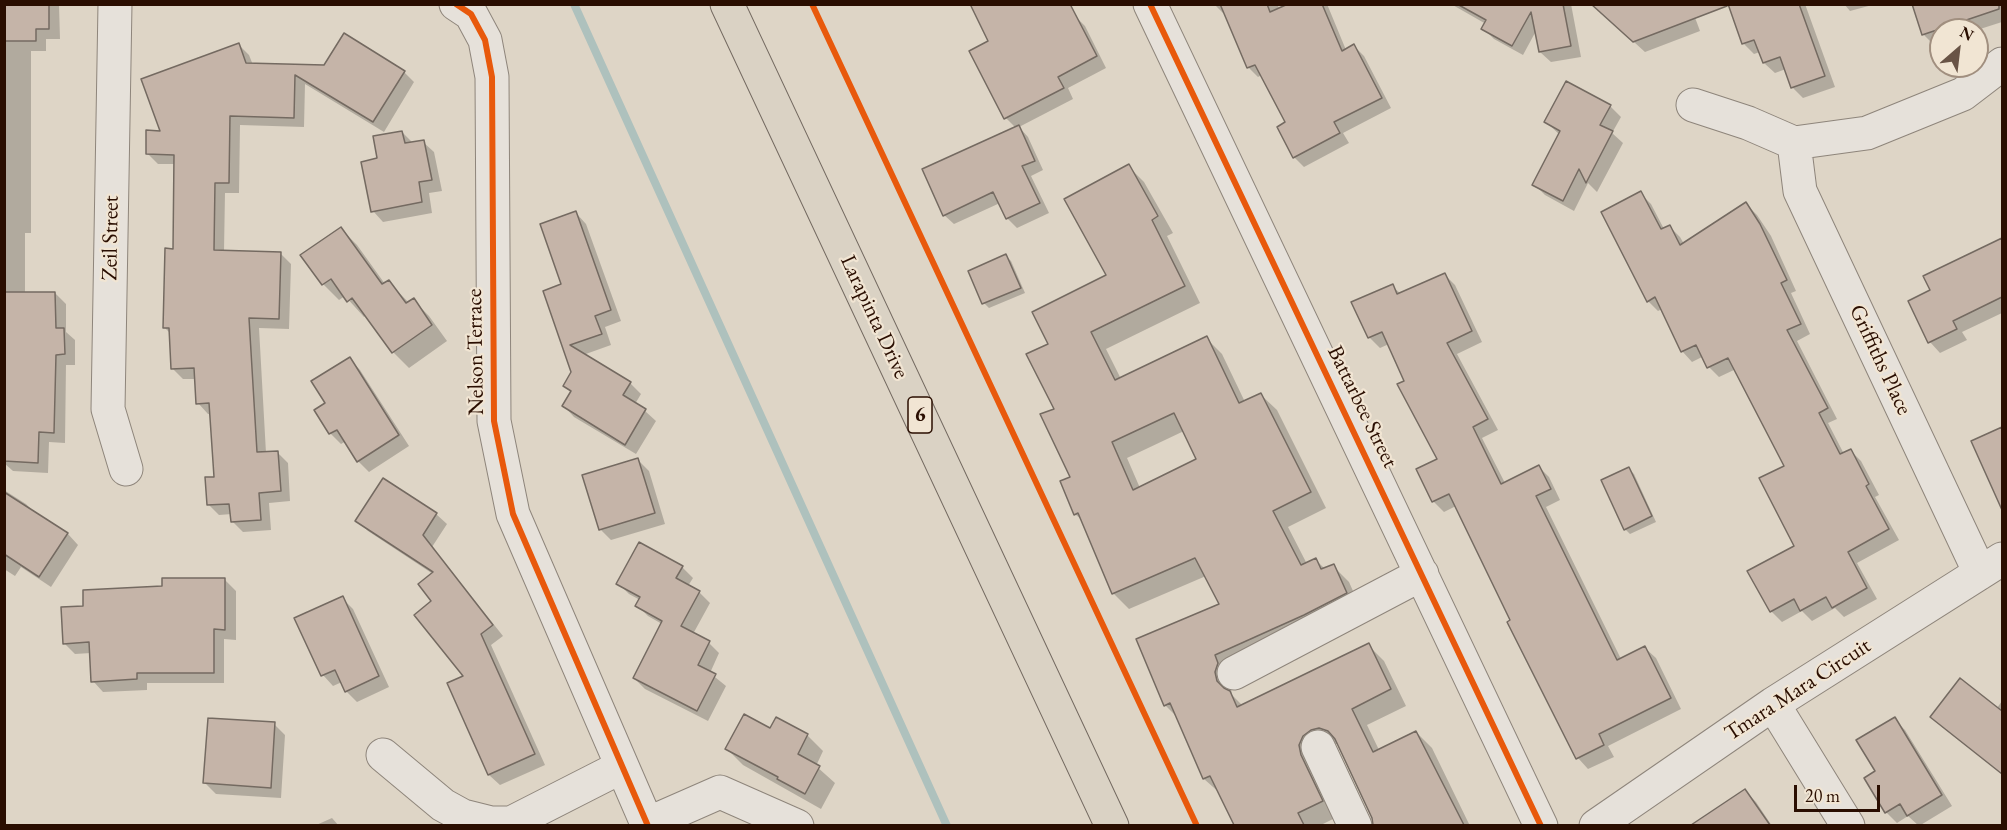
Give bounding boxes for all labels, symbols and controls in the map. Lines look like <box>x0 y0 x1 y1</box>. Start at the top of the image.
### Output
north arrow <box>1929 18 1989 78</box>
text: N <box>1956 21 1977 46</box>
street label: Zeil Street <box>97 195 125 281</box>
street label: Larapinta Drive <box>834 251 914 383</box>
street label: Nelson Terrace <box>462 288 490 416</box>
street label: Griffiths Place <box>1843 301 1917 419</box>
street label: Battarbee Street <box>1321 342 1403 472</box>
road number: 6 <box>908 397 932 433</box>
street label: Tmara Mara Circuit <box>1720 633 1876 747</box>
scale bar <box>1797 773 1882 811</box>
text: 20 m <box>1805 784 1840 807</box>

